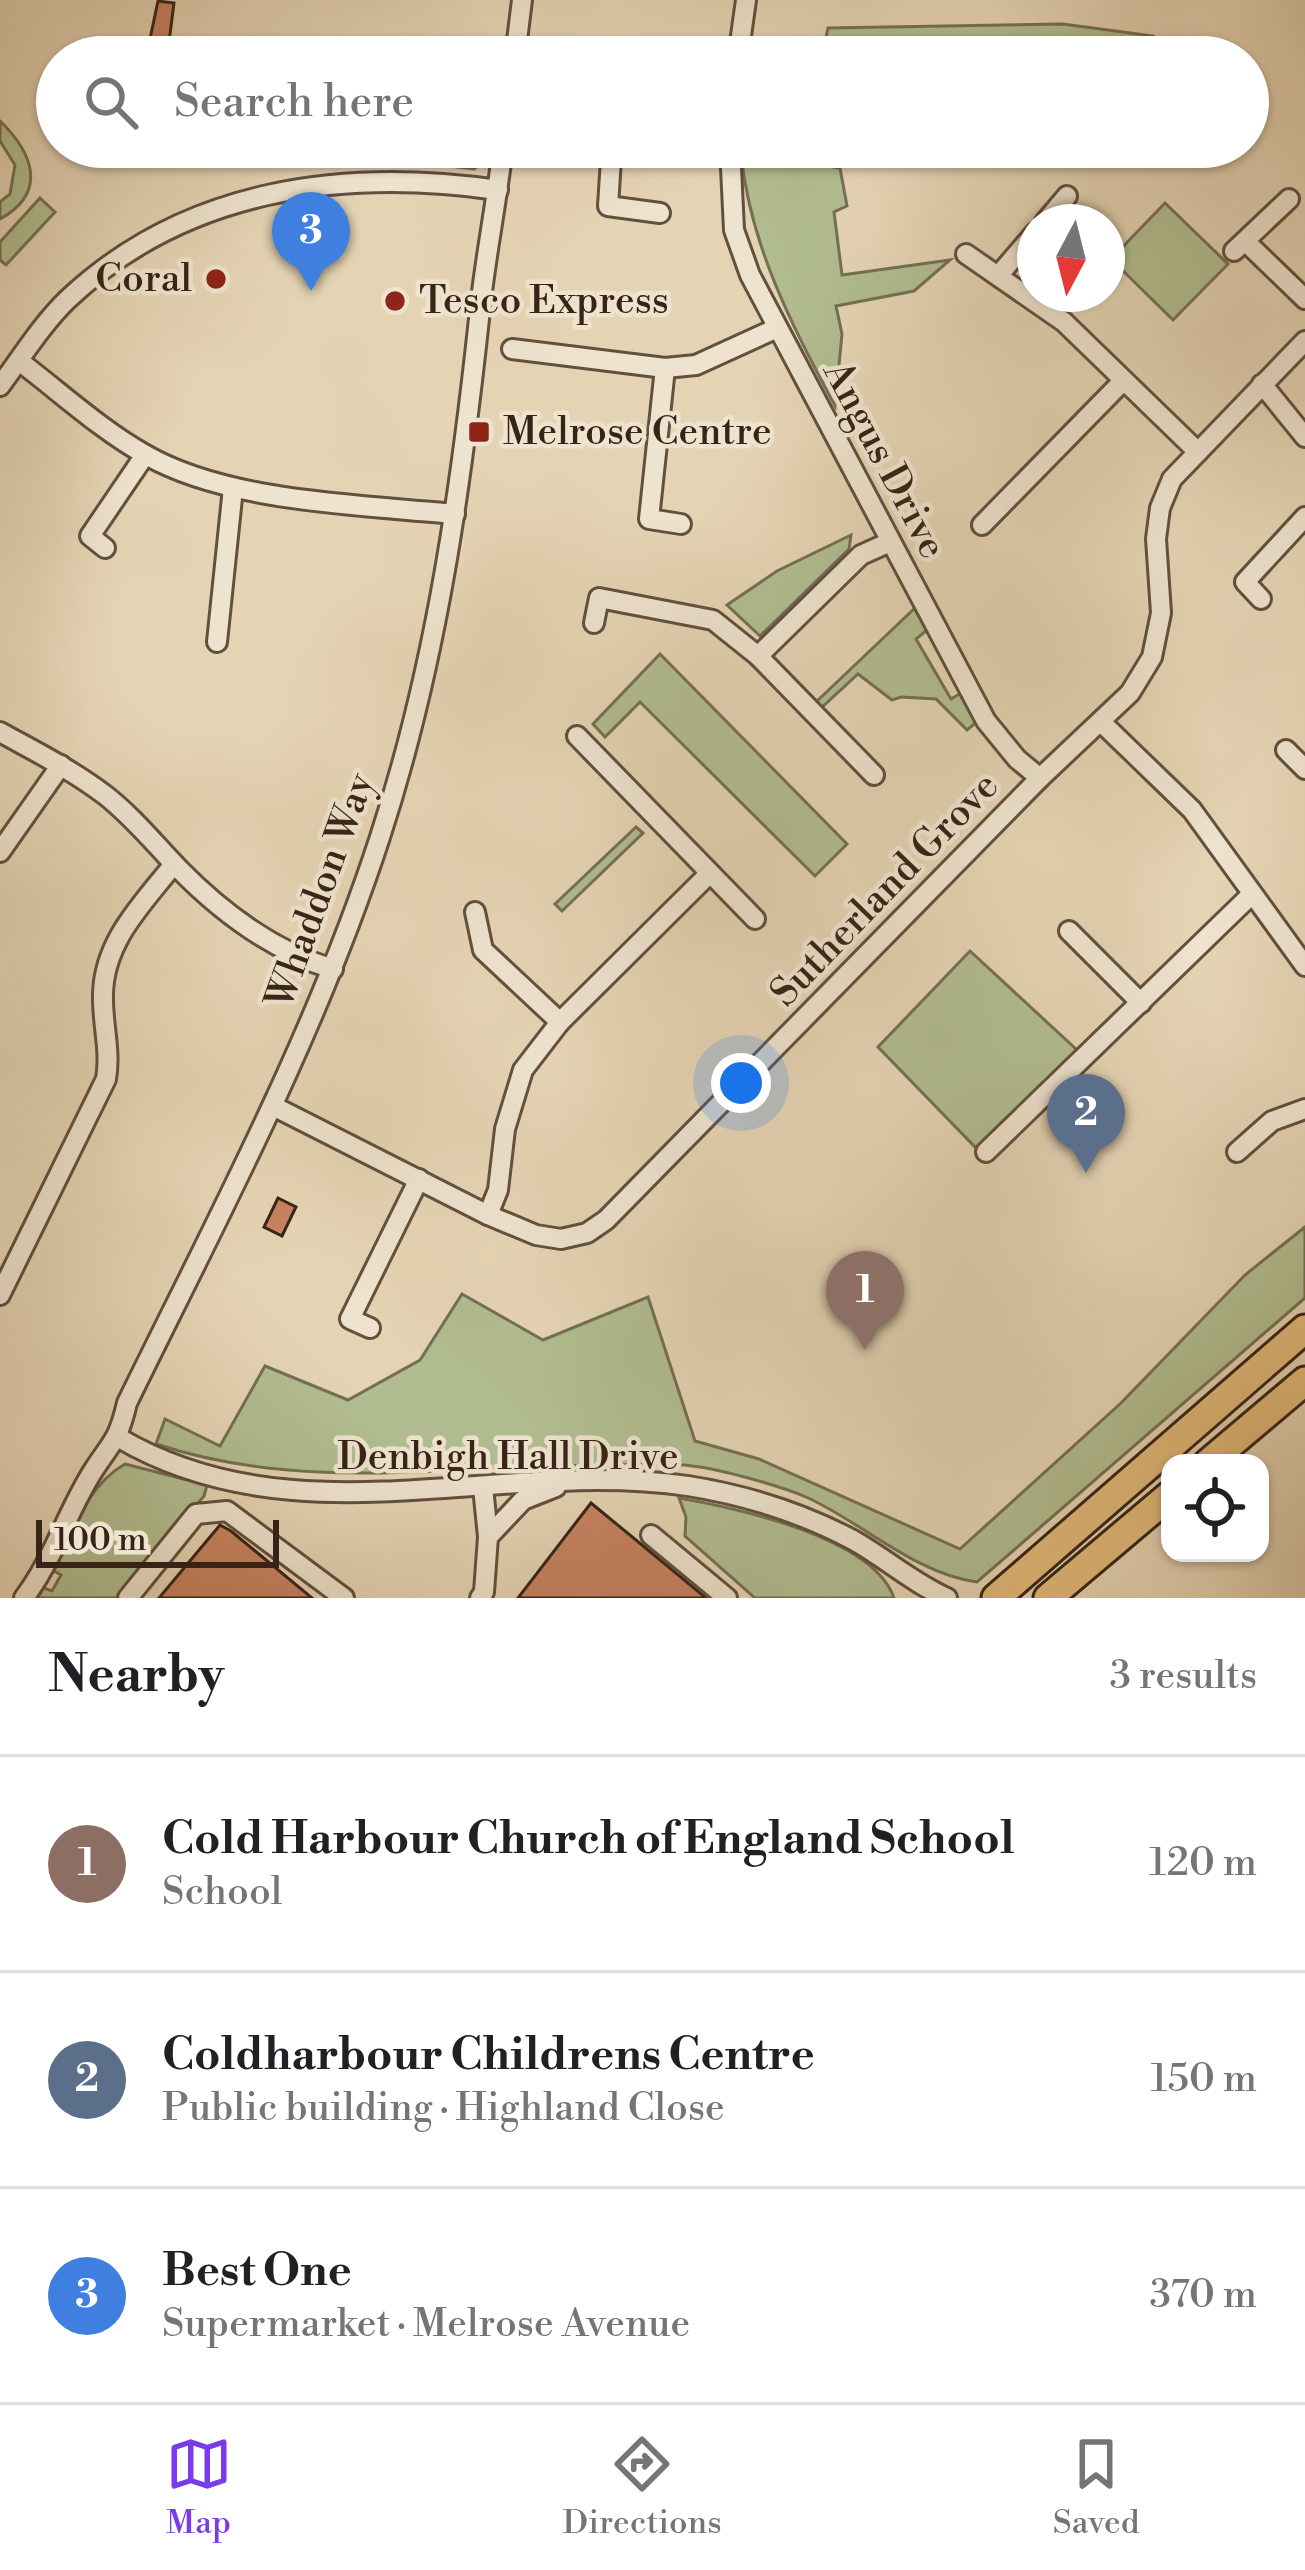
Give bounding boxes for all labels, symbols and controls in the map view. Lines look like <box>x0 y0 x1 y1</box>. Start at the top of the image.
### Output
search box <box>36 36 1269 168</box>
icon: search <box>78 69 144 135</box>
text: Search here <box>174 74 414 131</box>
pin: 3 <box>272 192 350 291</box>
north arrow <box>1017 204 1125 312</box>
place label: Coral <box>95 255 192 304</box>
marker: Coral <box>203 266 229 292</box>
place label: Tesco Express <box>419 277 669 326</box>
marker: Tesco Express <box>382 288 408 314</box>
street label: Angus Drive <box>811 352 957 567</box>
place label: Melrose Centre <box>503 408 772 457</box>
marker: Melrose Centre <box>466 419 492 445</box>
street label: Sutherland Grove <box>761 762 1009 1018</box>
street label: Whaddon Way <box>255 766 387 1017</box>
your location <box>711 1053 771 1113</box>
pin: 2 <box>1047 1074 1125 1173</box>
pin: 1 <box>826 1251 904 1350</box>
street label: Denbigh Hall Drive <box>337 1433 679 1482</box>
map controls <box>1161 1454 1269 1562</box>
button: locate <box>1161 1454 1269 1562</box>
scale bar <box>36 1514 279 1567</box>
text: 100 m <box>54 1520 147 1561</box>
text: Nearby <box>48 1644 224 1708</box>
text: 3 results <box>1109 1652 1257 1701</box>
text: Cold Harbour Church of England School <box>162 1811 1014 1868</box>
text: 1 <box>78 1839 96 1888</box>
text: 120 m <box>1149 1839 1257 1888</box>
text: School <box>162 1868 282 1917</box>
text: Coldharbour Childrens Centre <box>162 2027 815 2084</box>
text: 2 <box>75 2055 99 2104</box>
text: 150 m <box>1151 2055 1257 2104</box>
text: Public building · Highland Close <box>162 2084 725 2133</box>
text: Best One <box>162 2243 352 2300</box>
text: 3 <box>75 2271 99 2320</box>
text: 370 m <box>1149 2271 1257 2320</box>
text: Supermarket · Melrose Avenue <box>162 2300 690 2349</box>
tab: Map <box>166 2431 232 2544</box>
tab: Directions <box>563 2431 722 2544</box>
tab: Saved <box>1053 2431 1139 2544</box>

